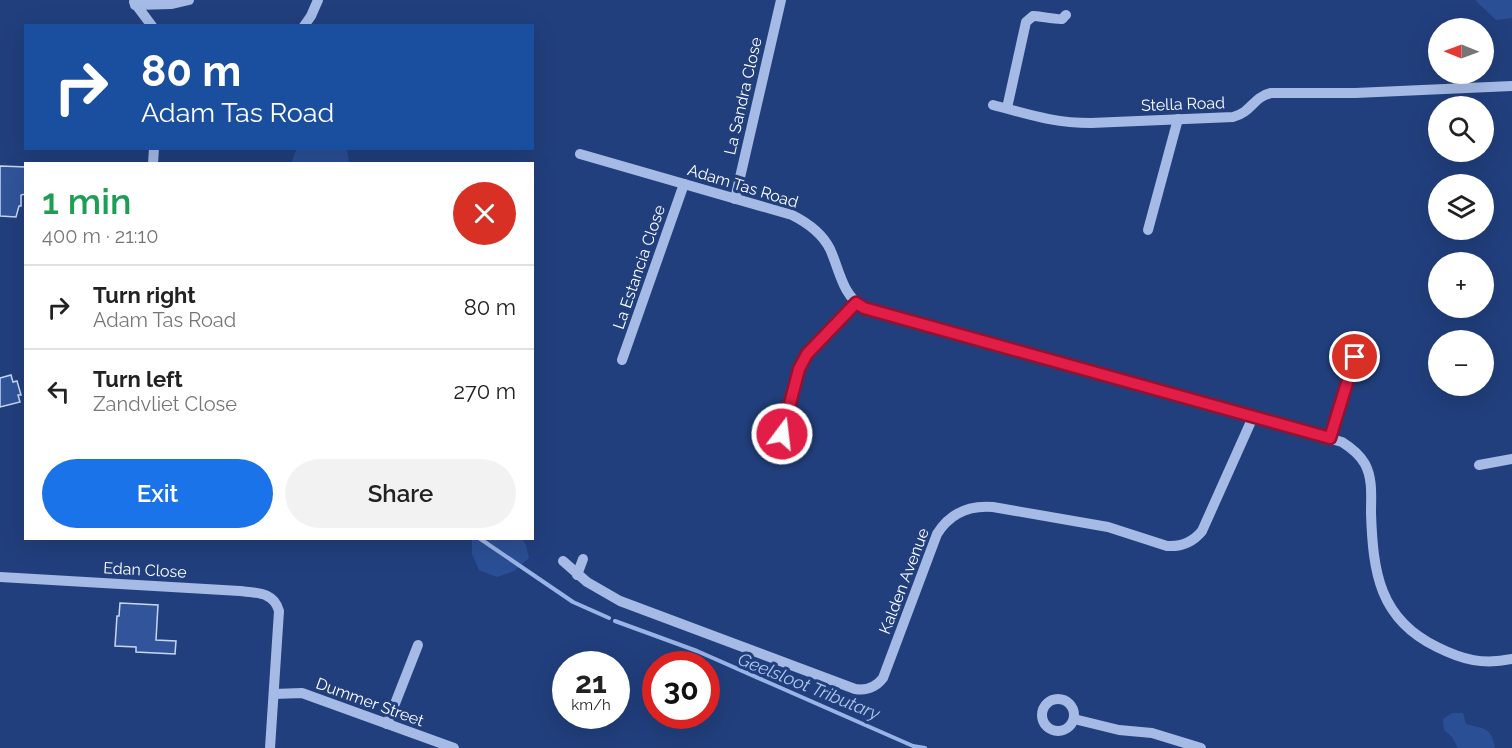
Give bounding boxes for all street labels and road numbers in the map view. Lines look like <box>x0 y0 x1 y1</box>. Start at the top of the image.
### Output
street label: La Sandra Close <box>720 35 766 157</box>
street label: Stella Road <box>1141 93 1225 115</box>
street label: Adam Tas Road <box>685 160 801 212</box>
street label: La Estancia Close <box>609 202 669 332</box>
street label: Kalden Avenue <box>875 525 933 637</box>
street label: Edan Close <box>103 558 187 582</box>
street label: Dummer Street <box>313 674 427 731</box>

